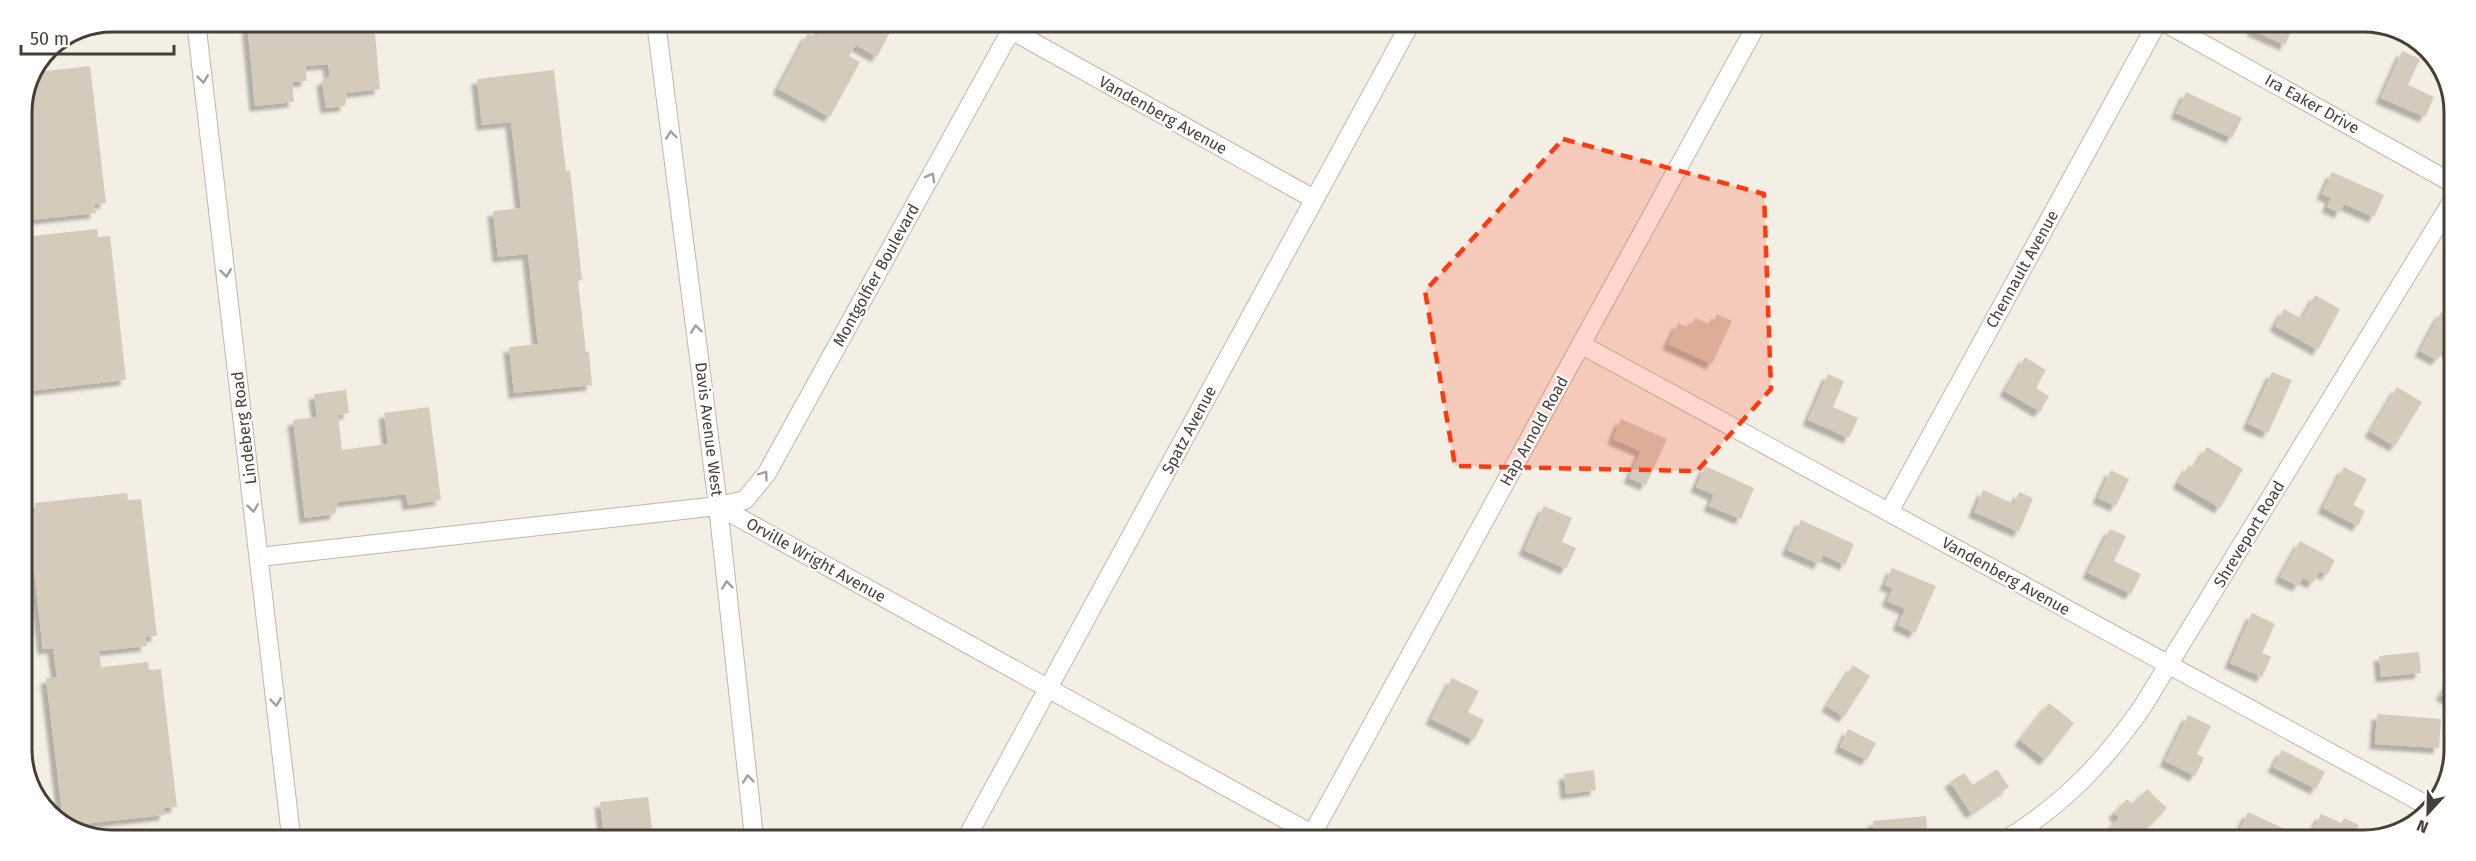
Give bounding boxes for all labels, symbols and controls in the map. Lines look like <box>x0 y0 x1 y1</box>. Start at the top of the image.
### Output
scale bar <box>21 18 174 56</box>
text: 50 m <box>30 28 69 50</box>
street label: Ira Eaker Drive <box>2261 70 2363 138</box>
street label: Vandenberg Avenue <box>1095 72 1231 158</box>
one-way arrow <box>196 75 209 84</box>
one-way arrow <box>665 131 678 140</box>
one-way arrow <box>924 172 935 183</box>
street label: Montgolfier Boulevard <box>829 200 923 350</box>
street label: Chennault Avenue <box>1982 207 2062 331</box>
one-way arrow <box>219 268 231 278</box>
one-way arrow <box>690 324 702 333</box>
street label: Davis Avenue West <box>691 361 727 497</box>
street label: Lindeberg Road <box>228 370 260 486</box>
street label: Hap Arnold Road <box>1496 373 1572 489</box>
street label: Spatz Avenue <box>1158 383 1220 477</box>
one-way arrow <box>757 471 768 482</box>
street label: Shreveport Road <box>2210 477 2288 591</box>
one-way arrow <box>246 504 259 513</box>
street label: Orville Wright Avenue <box>743 514 889 606</box>
street label: Vandenberg Avenue <box>1938 533 2074 619</box>
one-way arrow <box>721 580 734 589</box>
one-way arrow <box>269 698 281 707</box>
one-way arrow <box>742 774 754 783</box>
north arrow <box>2398 783 2458 843</box>
text: N <box>2414 816 2431 837</box>

